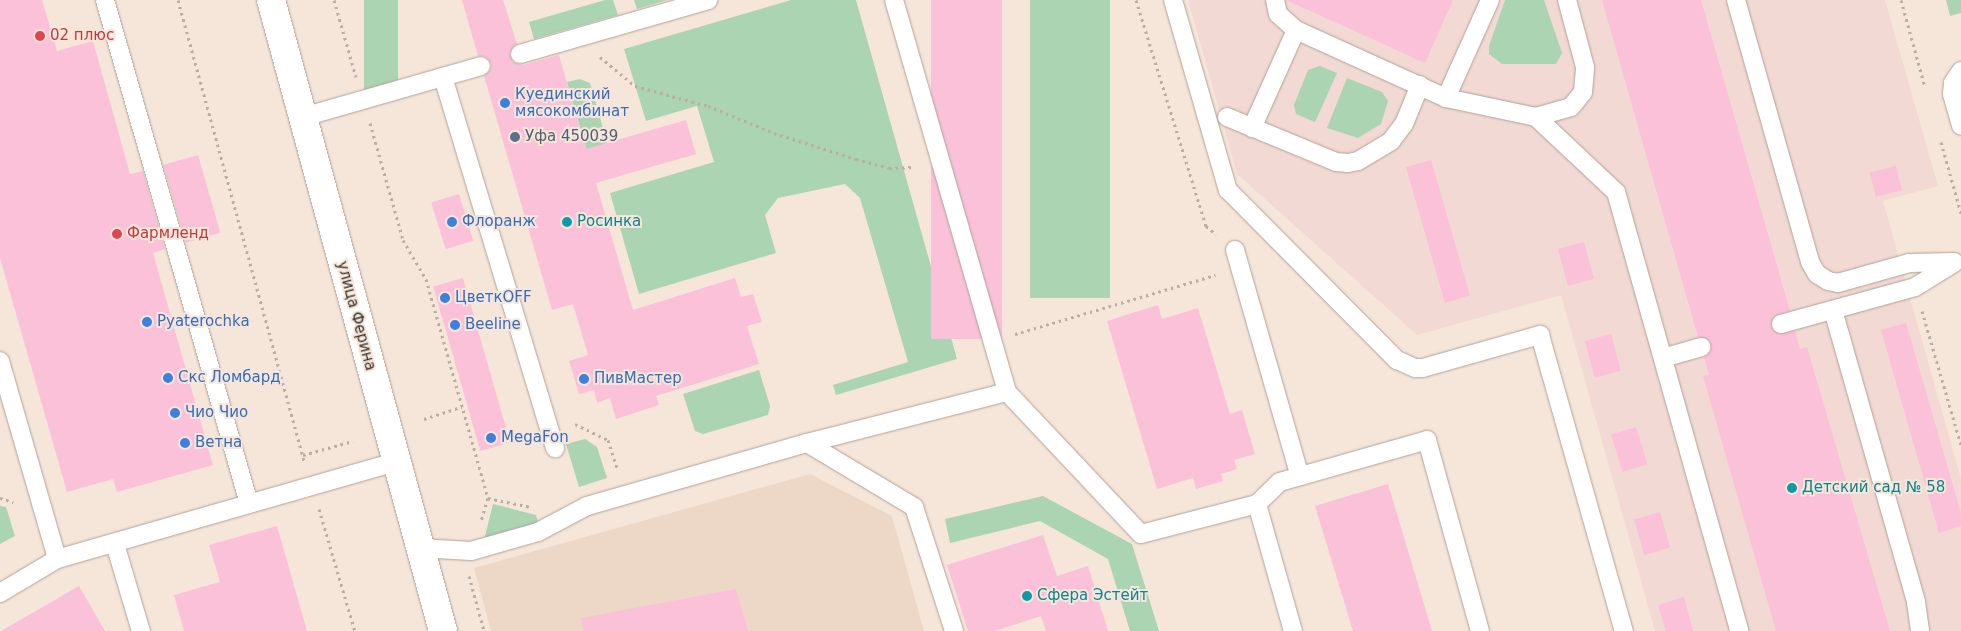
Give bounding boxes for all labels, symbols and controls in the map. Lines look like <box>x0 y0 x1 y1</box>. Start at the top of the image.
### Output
place label: 02 плюс <box>50 27 114 45</box>
marker: 02 плюс <box>34 30 46 42</box>
place label: Куединский мясокомбинат <box>515 85 629 120</box>
marker: Куединский мясокомбинат <box>499 97 511 109</box>
place label: Уфа 450039 <box>525 128 618 146</box>
marker: Уфа 450039 <box>509 131 521 143</box>
place label: Флоранж <box>462 213 536 231</box>
place label: Росинка <box>577 213 641 231</box>
marker: Флоранж <box>446 216 458 228</box>
marker: Росинка <box>561 216 573 228</box>
place label: Фармленд <box>127 225 209 243</box>
marker: Фармленд <box>111 228 123 240</box>
street label: улица Ферина <box>333 259 379 373</box>
place label: ЦветкOFF <box>455 289 532 307</box>
marker: ЦветкOFF <box>439 292 451 304</box>
place label: Pyaterochka <box>157 313 250 331</box>
marker: Pyaterochka <box>141 316 153 328</box>
place label: Beeline <box>465 316 521 334</box>
marker: Beeline <box>449 319 461 331</box>
place label: Скс Ломбард <box>178 369 281 387</box>
place label: ПивМастер <box>594 370 682 388</box>
marker: Скс Ломбард <box>162 372 174 384</box>
marker: ПивМастер <box>578 373 590 385</box>
place label: Чио Чио <box>185 404 248 422</box>
marker: Чио Чио <box>169 407 181 419</box>
place label: MegaFon <box>501 429 569 447</box>
marker: MegaFon <box>485 432 497 444</box>
place label: Ветна <box>195 434 242 452</box>
marker: Ветна <box>179 437 191 449</box>
place label: Детский сад № 58 <box>1802 479 1945 497</box>
marker: Детский сад № 58 <box>1786 482 1798 494</box>
place label: Сфера Эстейт <box>1037 587 1148 605</box>
marker: Сфера Эстейт <box>1021 590 1033 602</box>

